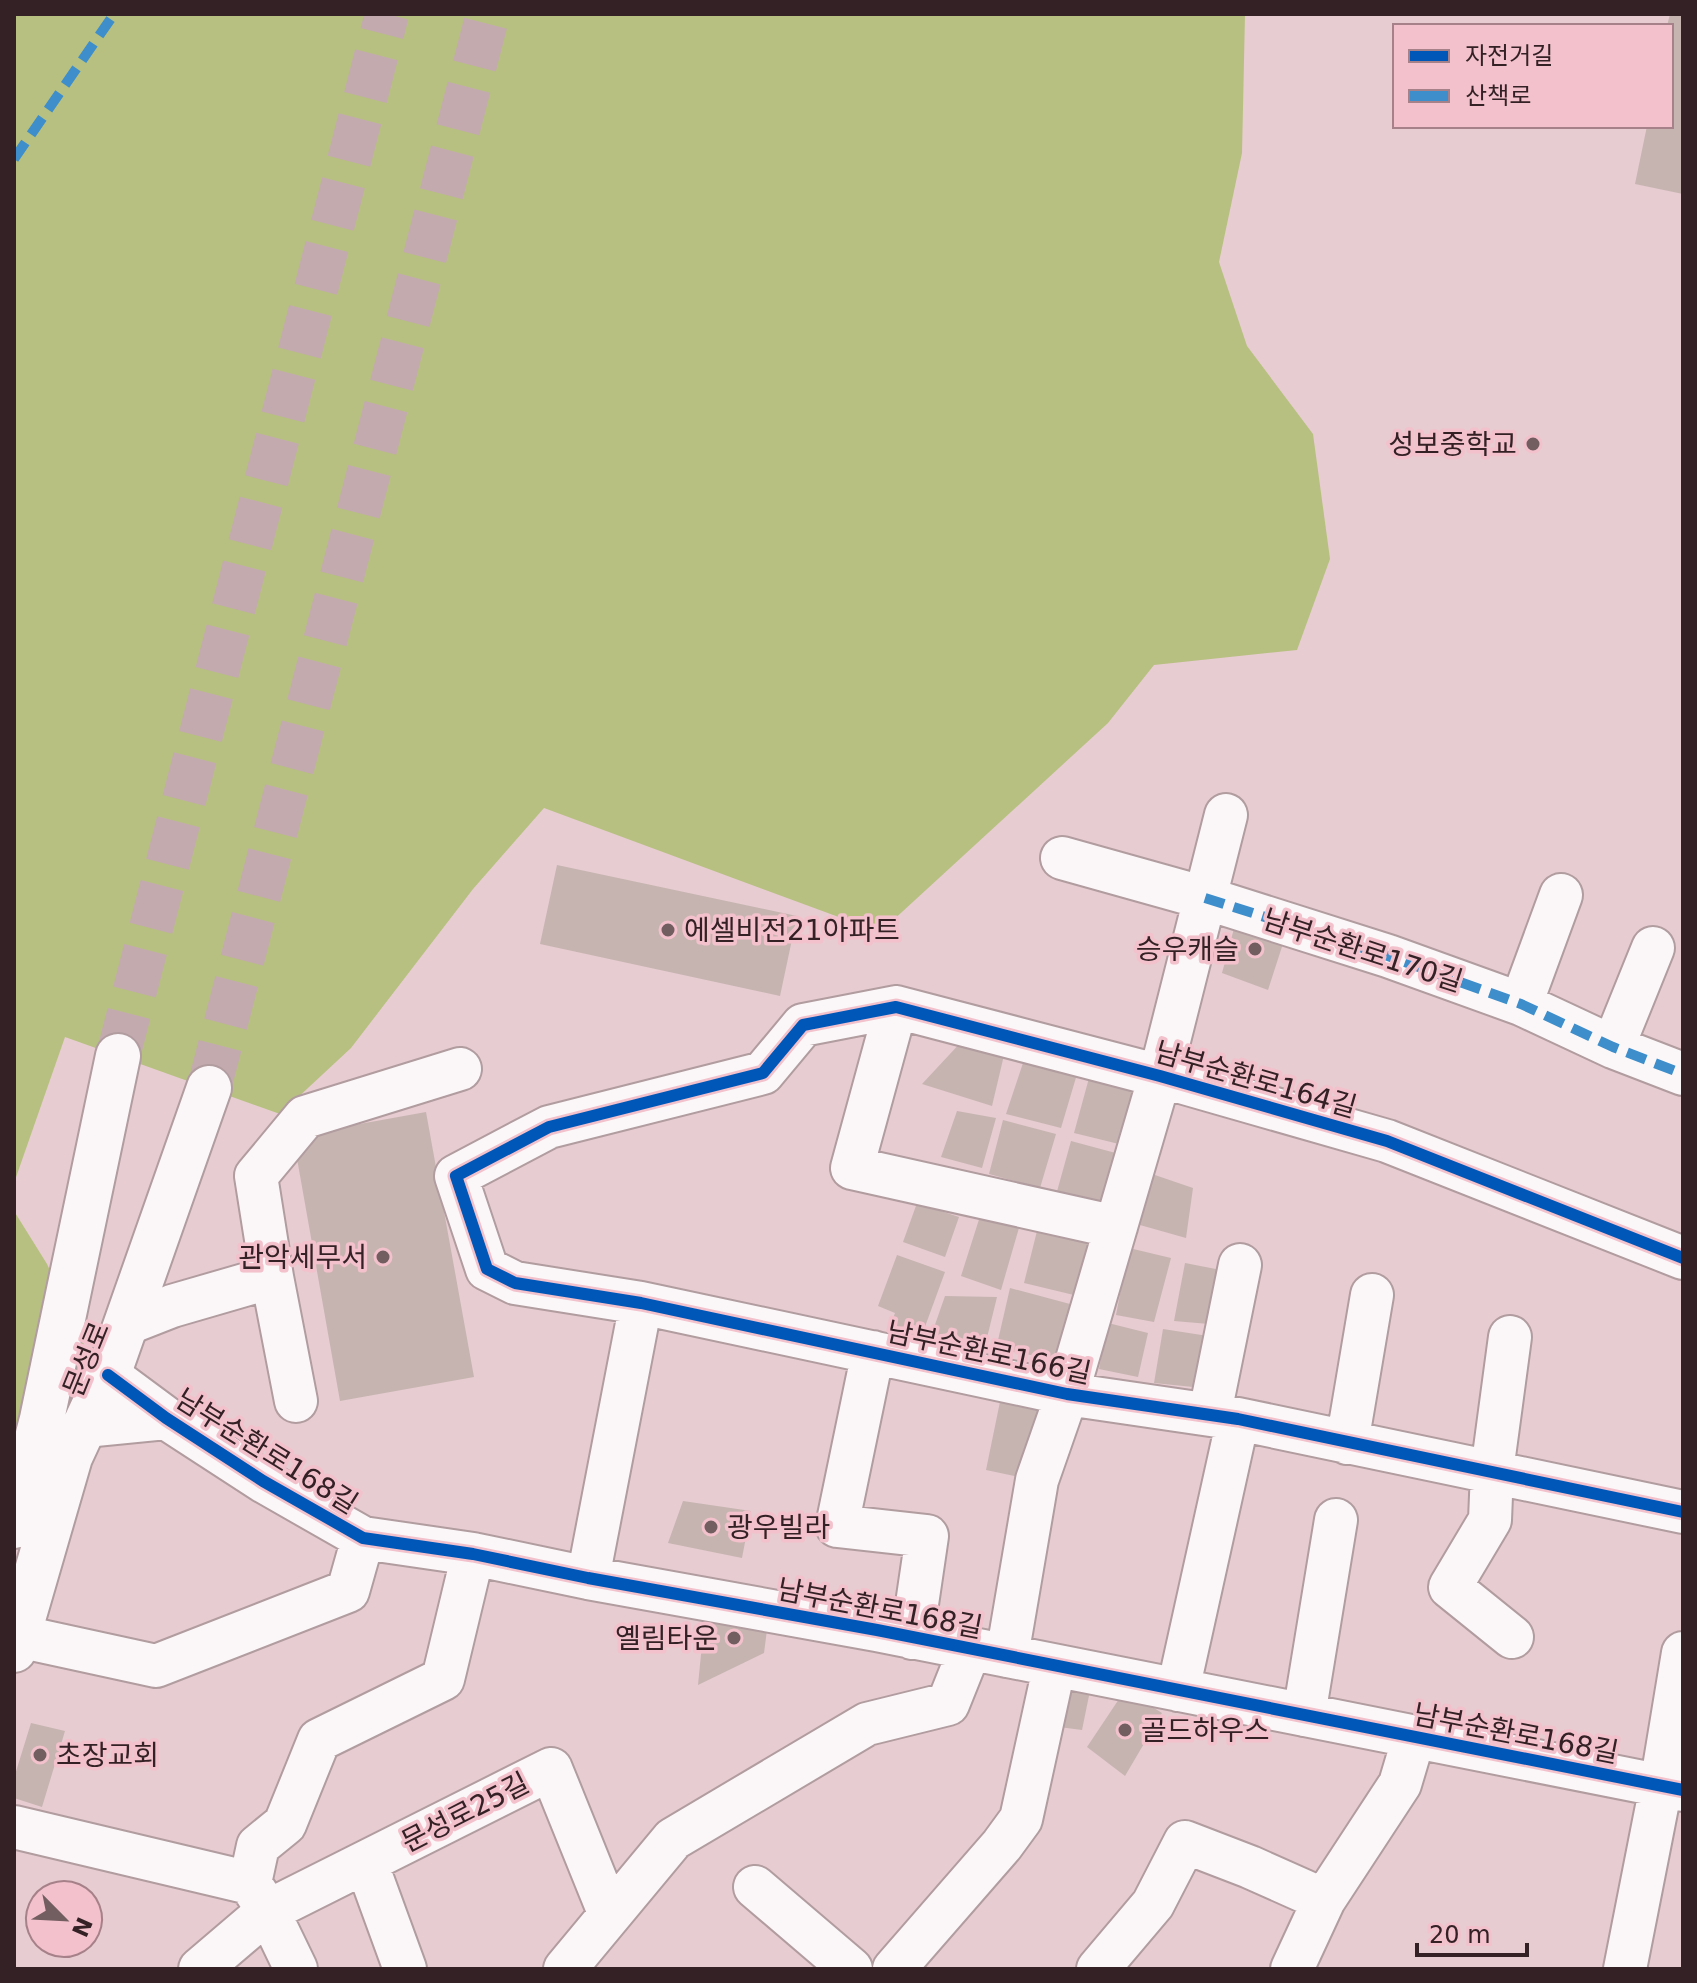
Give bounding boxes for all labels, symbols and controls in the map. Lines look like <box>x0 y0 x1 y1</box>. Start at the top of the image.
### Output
legend <box>1393 24 1673 128</box>
text: 자전거길 <box>1465 42 1553 70</box>
text: 산책로 <box>1465 82 1531 110</box>
place label: 성보중학교 <box>1388 428 1517 461</box>
marker: 성보중학교 <box>1524 435 1542 453</box>
street label: 남부순환로170길 <box>1259 903 1467 998</box>
place label: 에셀비전21아파트 <box>684 914 900 947</box>
marker: 에셀비전21아파트 <box>659 921 677 939</box>
place label: 승우캐슬 <box>1136 933 1239 966</box>
marker: 승우캐슬 <box>1246 940 1264 958</box>
street label: 남부순환로164길 <box>1151 1035 1360 1124</box>
place label: 관악세무서 <box>238 1241 367 1274</box>
marker: 관악세무서 <box>374 1248 392 1266</box>
street label: 남부순환로166길 <box>884 1315 1094 1390</box>
street label: 문성로 <box>57 1317 116 1401</box>
street label: 남부순환로168길 <box>170 1382 364 1521</box>
place label: 광우빌라 <box>727 1511 830 1544</box>
marker: 광우빌라 <box>702 1518 720 1536</box>
street label: 남부순환로168길 <box>775 1572 985 1645</box>
place label: 옐림타운 <box>615 1622 718 1655</box>
marker: 옐림타운 <box>725 1629 743 1647</box>
street label: 남부순환로168길 <box>1411 1697 1621 1770</box>
place label: 골드하우스 <box>1141 1714 1270 1747</box>
marker: 골드하우스 <box>1116 1721 1134 1739</box>
place label: 초장교회 <box>56 1739 159 1772</box>
marker: 초장교회 <box>31 1746 49 1764</box>
street label: 문성로25길 <box>396 1766 534 1859</box>
north arrow <box>24 1879 104 1959</box>
scale bar <box>1417 1907 1527 1957</box>
text: N <box>67 1913 97 1940</box>
text: 20 m <box>1429 1921 1491 1949</box>

